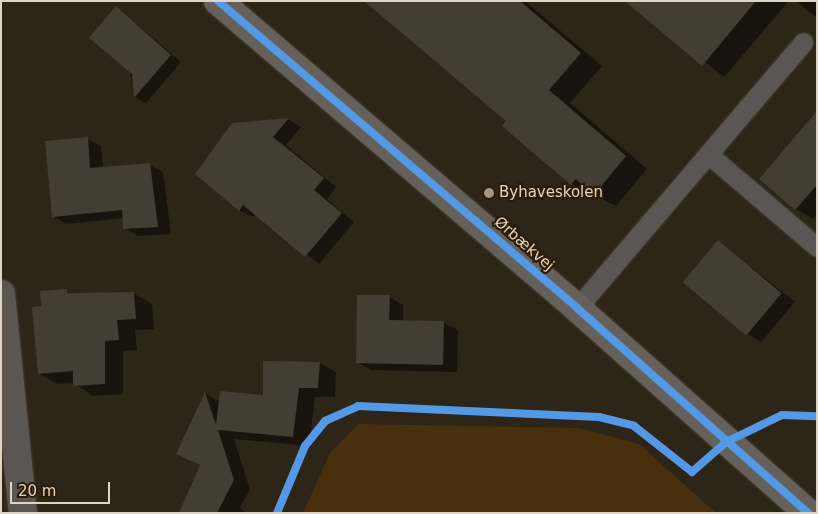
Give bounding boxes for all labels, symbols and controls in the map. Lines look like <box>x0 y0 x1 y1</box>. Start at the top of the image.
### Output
place label: Byhaveskolen <box>499 184 603 202</box>
marker: Byhaveskolen <box>483 187 495 199</box>
street label: Ørbækvej <box>490 213 558 275</box>
scale bar <box>12 472 112 504</box>
text: 20 m <box>18 482 56 500</box>

